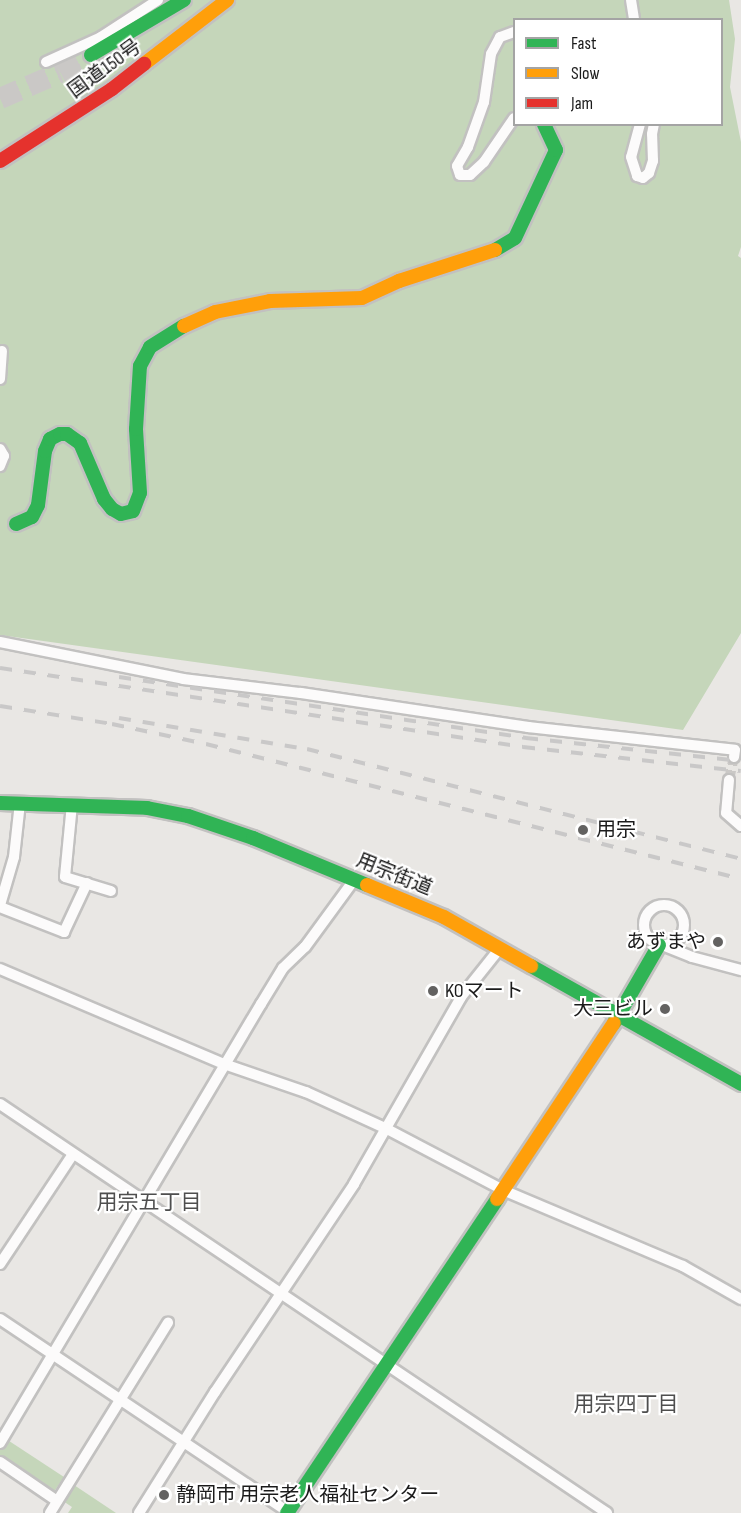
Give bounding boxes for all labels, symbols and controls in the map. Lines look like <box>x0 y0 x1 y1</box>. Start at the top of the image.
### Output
legend <box>513 18 723 126</box>
text: Fast <box>571 33 596 54</box>
street label: 国道150号 <box>64 35 146 103</box>
text: Slow <box>571 63 600 84</box>
text: Jam <box>571 93 593 114</box>
place label: 用宗 <box>596 818 636 842</box>
marker: 用宗 <box>574 821 592 839</box>
street label: 用宗街道 <box>352 849 436 901</box>
place label: あずまや <box>626 930 706 954</box>
marker: あずまや <box>711 935 725 949</box>
place label: KOマート <box>445 979 524 1003</box>
marker: KOマート <box>426 984 440 998</box>
place label: 大三ビル <box>573 997 653 1021</box>
marker: 大三ビル <box>658 1002 672 1016</box>
district label: 用宗五丁目 <box>97 1190 201 1216</box>
district label: 用宗四丁目 <box>574 1392 678 1418</box>
place label: 静岡市 用宗老人福祉センター <box>176 1483 439 1507</box>
marker: 静岡市 用宗老人福祉センター <box>157 1488 171 1502</box>

